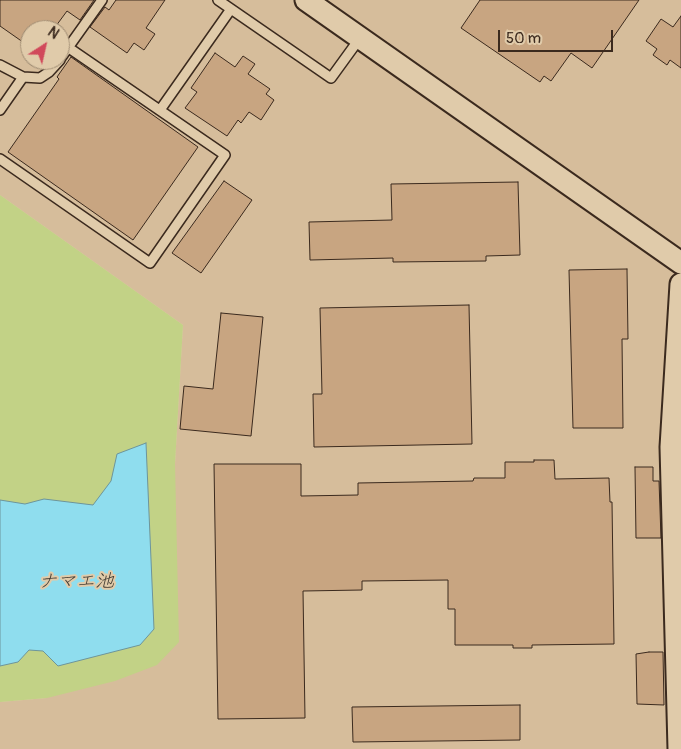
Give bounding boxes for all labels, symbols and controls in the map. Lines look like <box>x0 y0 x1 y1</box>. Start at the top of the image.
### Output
north arrow <box>20 20 70 70</box>
scale bar <box>501 20 616 52</box>
text: N <box>45 23 62 43</box>
text: 50 m <box>506 29 541 48</box>
water label: ナマエ池 <box>38 571 114 593</box>

